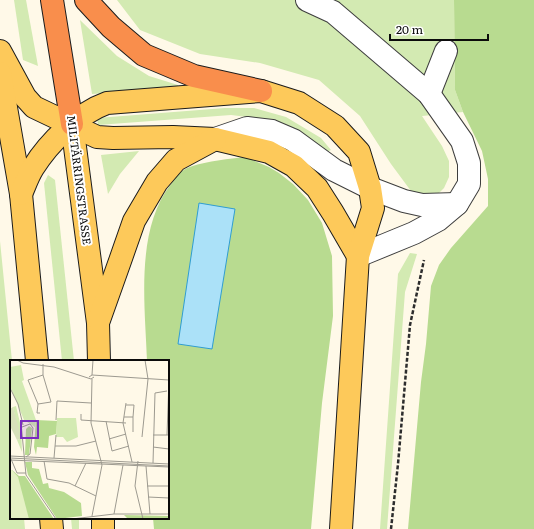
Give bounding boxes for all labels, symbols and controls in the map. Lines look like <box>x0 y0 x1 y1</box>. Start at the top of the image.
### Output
scale bar <box>390 16 488 42</box>
text: 20 m <box>396 20 423 38</box>
street label: MILITÄRRINGSTRASSE <box>64 114 96 246</box>
inset map <box>10 360 169 519</box>

